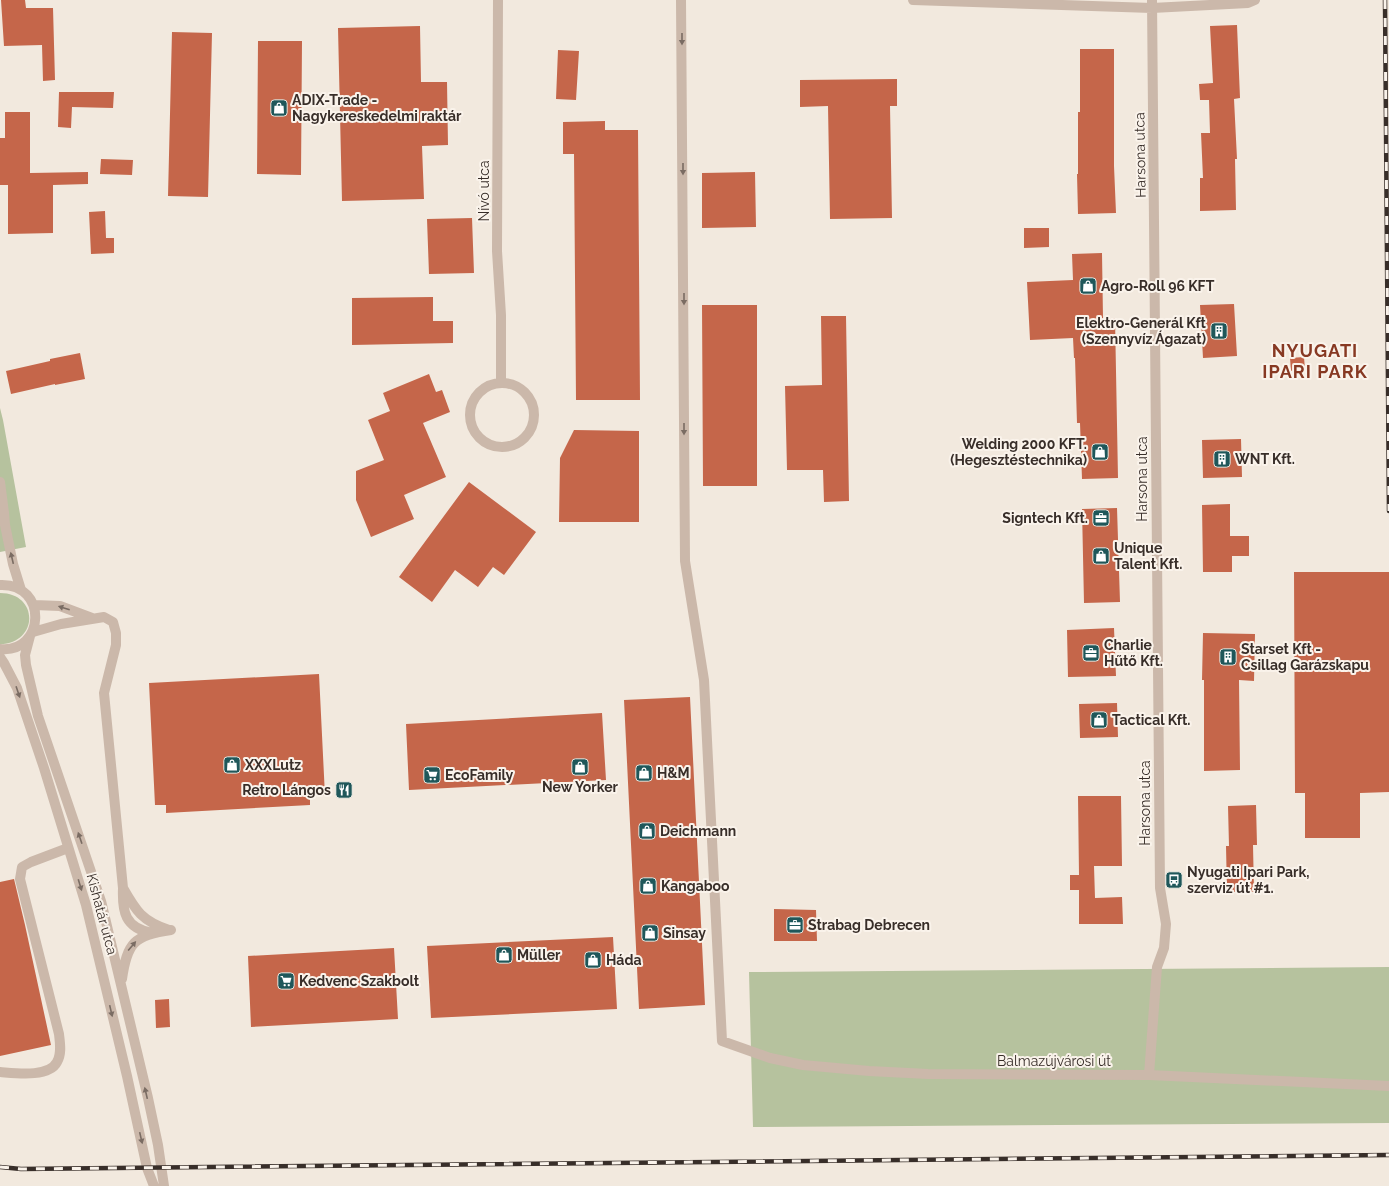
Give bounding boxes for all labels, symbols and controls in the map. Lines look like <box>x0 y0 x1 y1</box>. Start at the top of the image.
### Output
one-way arrow <box>679 33 685 46</box>
place label: ADIX-Trade - Nagykereskedelmi raktár <box>292 92 462 124</box>
shop icon: ADIX-Trade - Nagykereskedelmi raktár <box>269 98 289 118</box>
street label: Harsona utca <box>1131 112 1149 198</box>
street label: Nívó utca <box>476 160 492 222</box>
one-way arrow <box>680 163 686 176</box>
shop icon: Agro-Roll 96 KFT <box>1078 276 1098 296</box>
place label: Agro-Roll 96 KFT <box>1101 278 1215 294</box>
one-way arrow <box>680 293 687 305</box>
place label: Elektro-Generál Kft (Szennyvíz Ágazat) <box>1076 315 1207 347</box>
building icon: Elektro-Generál Kft (Szennyvíz Ágazat) <box>1209 321 1229 341</box>
district label: NYUGATI IPARI PARK <box>1262 340 1368 382</box>
one-way arrow <box>681 423 687 436</box>
place label: Welding 2000 KFT. (Hegesztéstechnika) <box>950 436 1087 468</box>
street label: Harsona utca <box>1134 436 1150 522</box>
shop icon: Welding 2000 KFT. (Hegesztéstechnika) <box>1090 442 1110 462</box>
building icon: WNT Kft. <box>1212 449 1232 469</box>
place label: WNT Kft. <box>1235 451 1295 467</box>
office icon: Signtech Kft. <box>1091 508 1111 528</box>
place label: Signtech Kft. <box>1002 510 1088 526</box>
place label: Unique Talent Kft. <box>1114 540 1182 572</box>
shop icon: Unique Talent Kft. <box>1091 546 1111 566</box>
one-way arrow <box>9 552 15 564</box>
one-way arrow <box>58 605 70 611</box>
place label: Charlie Hűtő Kft. <box>1104 637 1163 669</box>
place label: Starset Kft - Csillag Garázskapu <box>1241 641 1369 673</box>
office icon: Charlie Hűtő Kft. <box>1081 643 1101 663</box>
building icon: Starset Kft - Csillag Garázskapu <box>1218 647 1238 667</box>
one-way arrow <box>15 686 21 698</box>
shop icon: Tactical Kft. <box>1089 710 1109 730</box>
place label: Tactical Kft. <box>1112 712 1191 728</box>
shop icon: XXXLutz <box>222 755 242 775</box>
place label: XXXLutz <box>244 757 301 773</box>
shop icon: New Yorker <box>570 757 590 777</box>
street label: Harsona utca <box>1137 760 1153 846</box>
shop icon: H&M <box>634 763 654 783</box>
supermarket icon: EcoFamily <box>422 765 442 785</box>
place label: H&M <box>657 765 690 781</box>
place label: EcoFamily <box>445 767 514 783</box>
place label: New Yorker <box>542 779 619 795</box>
restaurant icon: Retro Lángos <box>334 780 354 800</box>
place label: Retro Lángos <box>242 782 331 798</box>
shop icon: Deichmann <box>637 821 657 841</box>
place label: Deichmann <box>660 823 736 839</box>
one-way arrow <box>77 831 83 843</box>
place label: Nyugati Ipari Park, szerviz út #1. <box>1187 864 1310 896</box>
bus stop icon: Nyugati Ipari Park, szerviz út #1. <box>1164 870 1184 890</box>
street label: Kishatár utca <box>84 872 120 956</box>
shop icon: Kangaboo <box>638 876 658 896</box>
place label: Kangaboo <box>661 878 730 894</box>
one-way arrow <box>77 879 83 891</box>
office icon: Strabag Debrecen <box>785 915 805 935</box>
place label: Strabag Debrecen <box>808 917 930 933</box>
shop icon: Sinsay <box>640 923 660 943</box>
place label: Sinsay <box>663 925 706 941</box>
one-way arrow <box>128 941 137 951</box>
shop icon: Müller <box>494 945 514 965</box>
place label: Müller <box>517 947 561 963</box>
shop icon: Háda <box>583 950 603 970</box>
place label: Háda <box>606 952 641 968</box>
supermarket icon: Kedvenc Szakbolt <box>276 971 296 991</box>
place label: Kedvenc Szakbolt <box>299 973 420 989</box>
one-way arrow <box>109 1005 115 1017</box>
street label: Balmazújvárosi út <box>997 1053 1111 1069</box>
one-way arrow <box>143 1087 149 1099</box>
one-way arrow <box>138 1132 144 1144</box>

